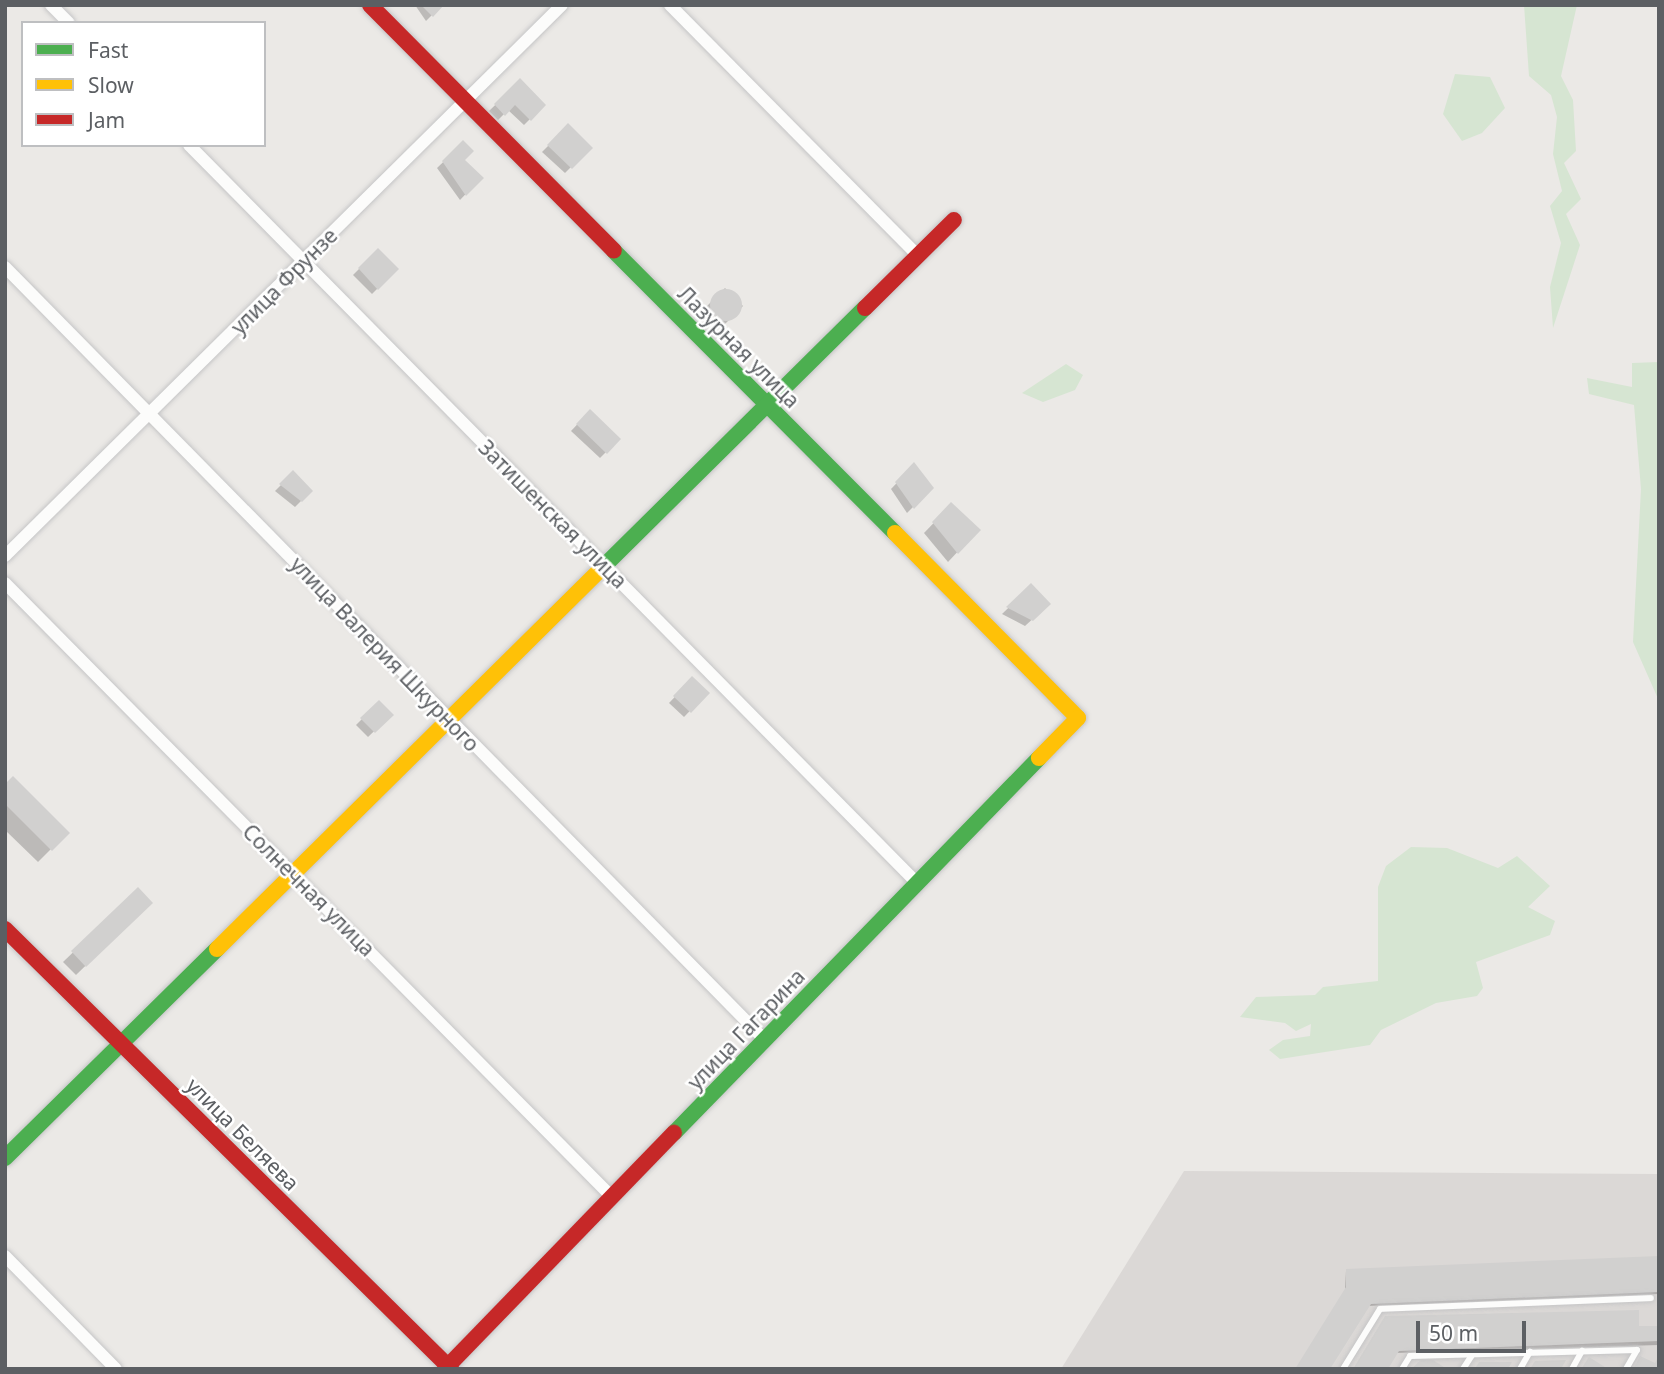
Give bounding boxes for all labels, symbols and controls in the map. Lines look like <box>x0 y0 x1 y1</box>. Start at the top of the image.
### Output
legend <box>21 21 266 147</box>
text: Fast <box>88 36 128 64</box>
text: Slow <box>88 71 134 99</box>
text: Jam <box>88 106 125 134</box>
street label: улица Фрунзе <box>226 223 342 339</box>
street label: Лазурная улица <box>673 281 805 413</box>
street label: Затишенская улица <box>474 435 632 593</box>
street label: улица Валерия Шкурного <box>285 551 485 757</box>
street label: Солнечная улица <box>238 819 380 961</box>
street label: улица Гагарина <box>682 964 810 1094</box>
street label: улица Беляева <box>181 1072 305 1196</box>
scale bar <box>1419 1308 1529 1352</box>
text: 50 m <box>1429 1319 1478 1347</box>

